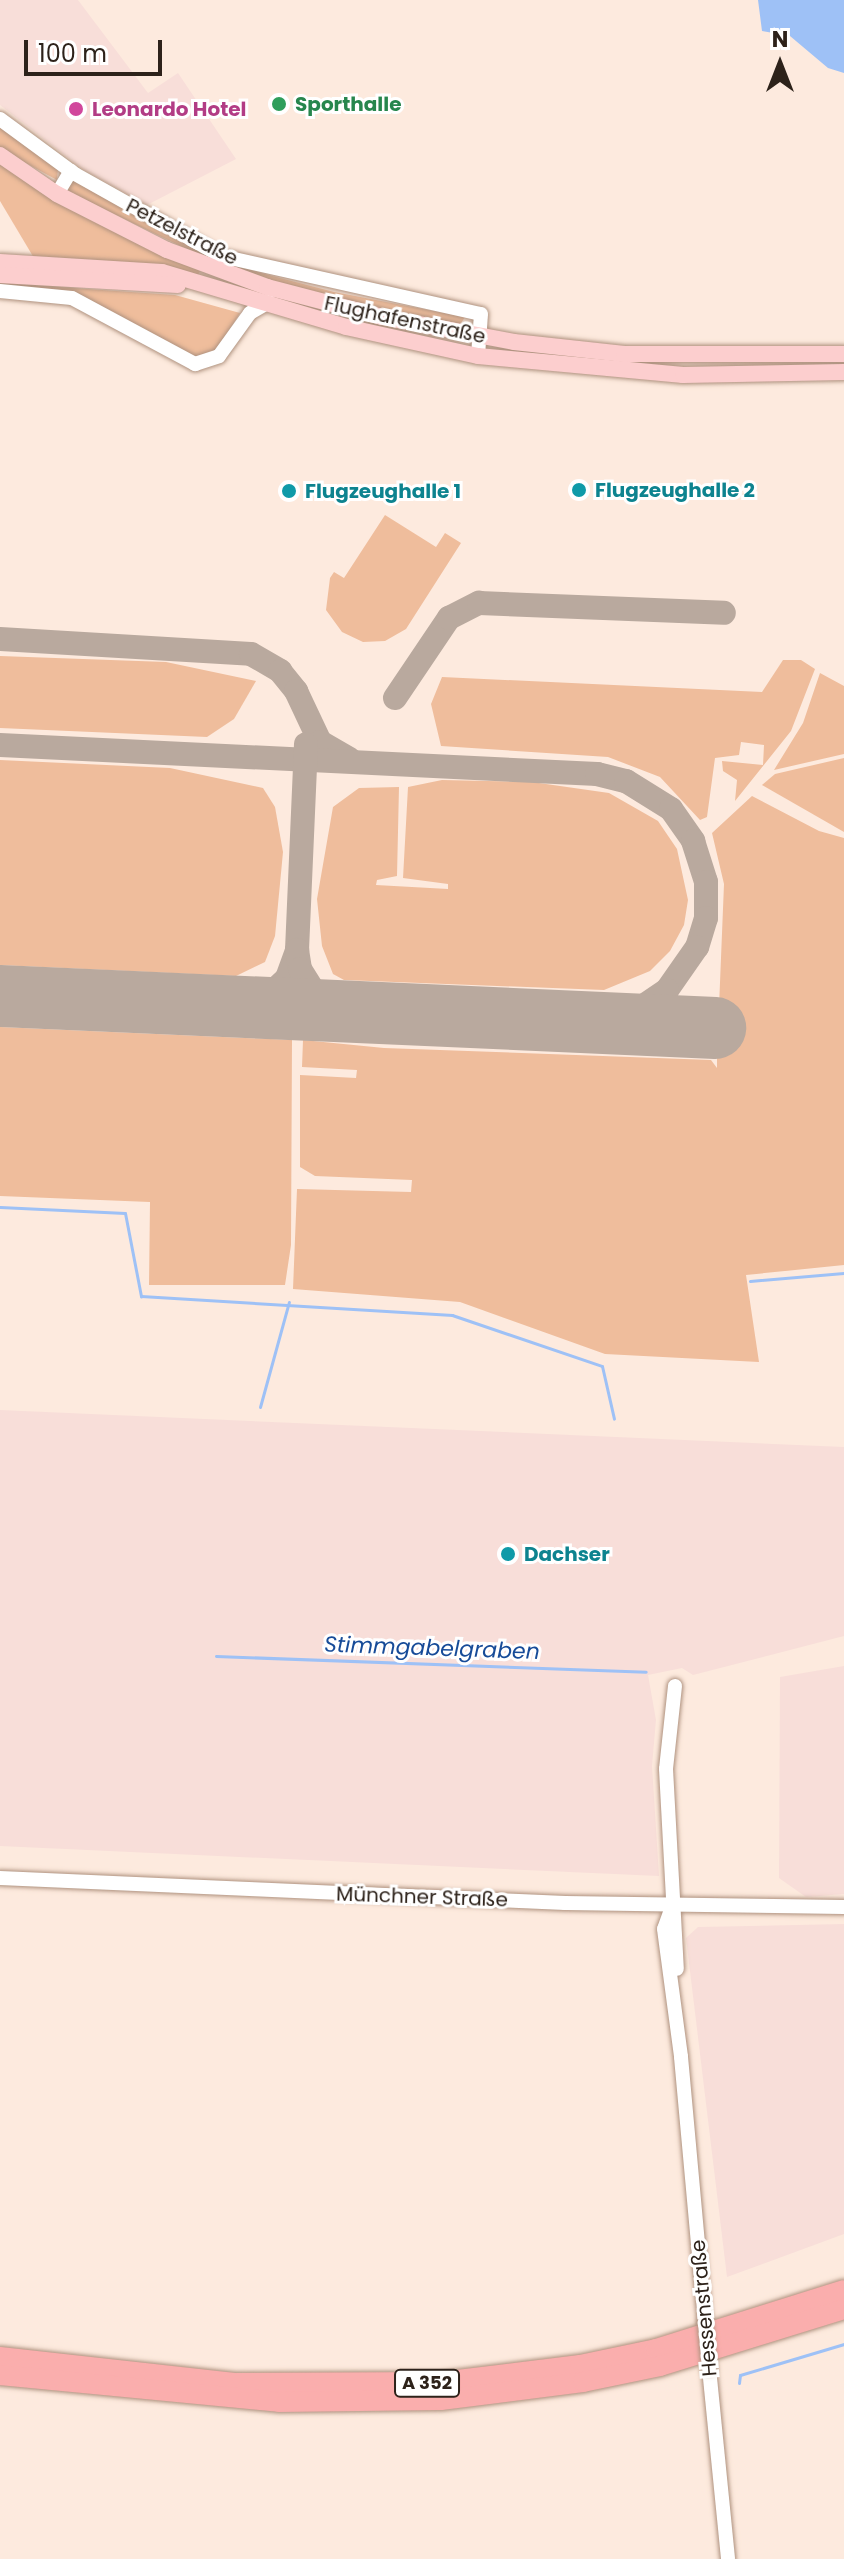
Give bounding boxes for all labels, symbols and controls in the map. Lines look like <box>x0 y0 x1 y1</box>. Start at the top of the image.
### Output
scale bar <box>28 24 166 74</box>
north arrow <box>740 24 820 104</box>
text: N <box>772 24 788 55</box>
text: 100 m <box>38 37 107 70</box>
place label: Sporthalle <box>295 92 401 116</box>
marker: Sporthalle <box>270 95 288 113</box>
place label: Leonardo Hotel <box>92 97 246 121</box>
marker: Leonardo Hotel <box>67 100 85 118</box>
street label: Petzelstraße <box>122 194 242 270</box>
street label: Flughafenstraße <box>322 291 488 349</box>
place label: Flugzeughalle 2 <box>595 478 755 502</box>
place label: Flugzeughalle 1 <box>305 479 461 503</box>
marker: Flugzeughalle 2 <box>570 481 588 499</box>
marker: Flugzeughalle 1 <box>280 482 298 500</box>
place label: Dachser <box>524 1542 610 1566</box>
marker: Dachser <box>499 1545 517 1563</box>
water label: Stimmgabelgraben <box>324 1631 540 1665</box>
street label: Münchner Straße <box>336 1882 508 1912</box>
street label: Hessenstraße <box>686 2239 722 2377</box>
road number: A 352 <box>393 2369 461 2397</box>

